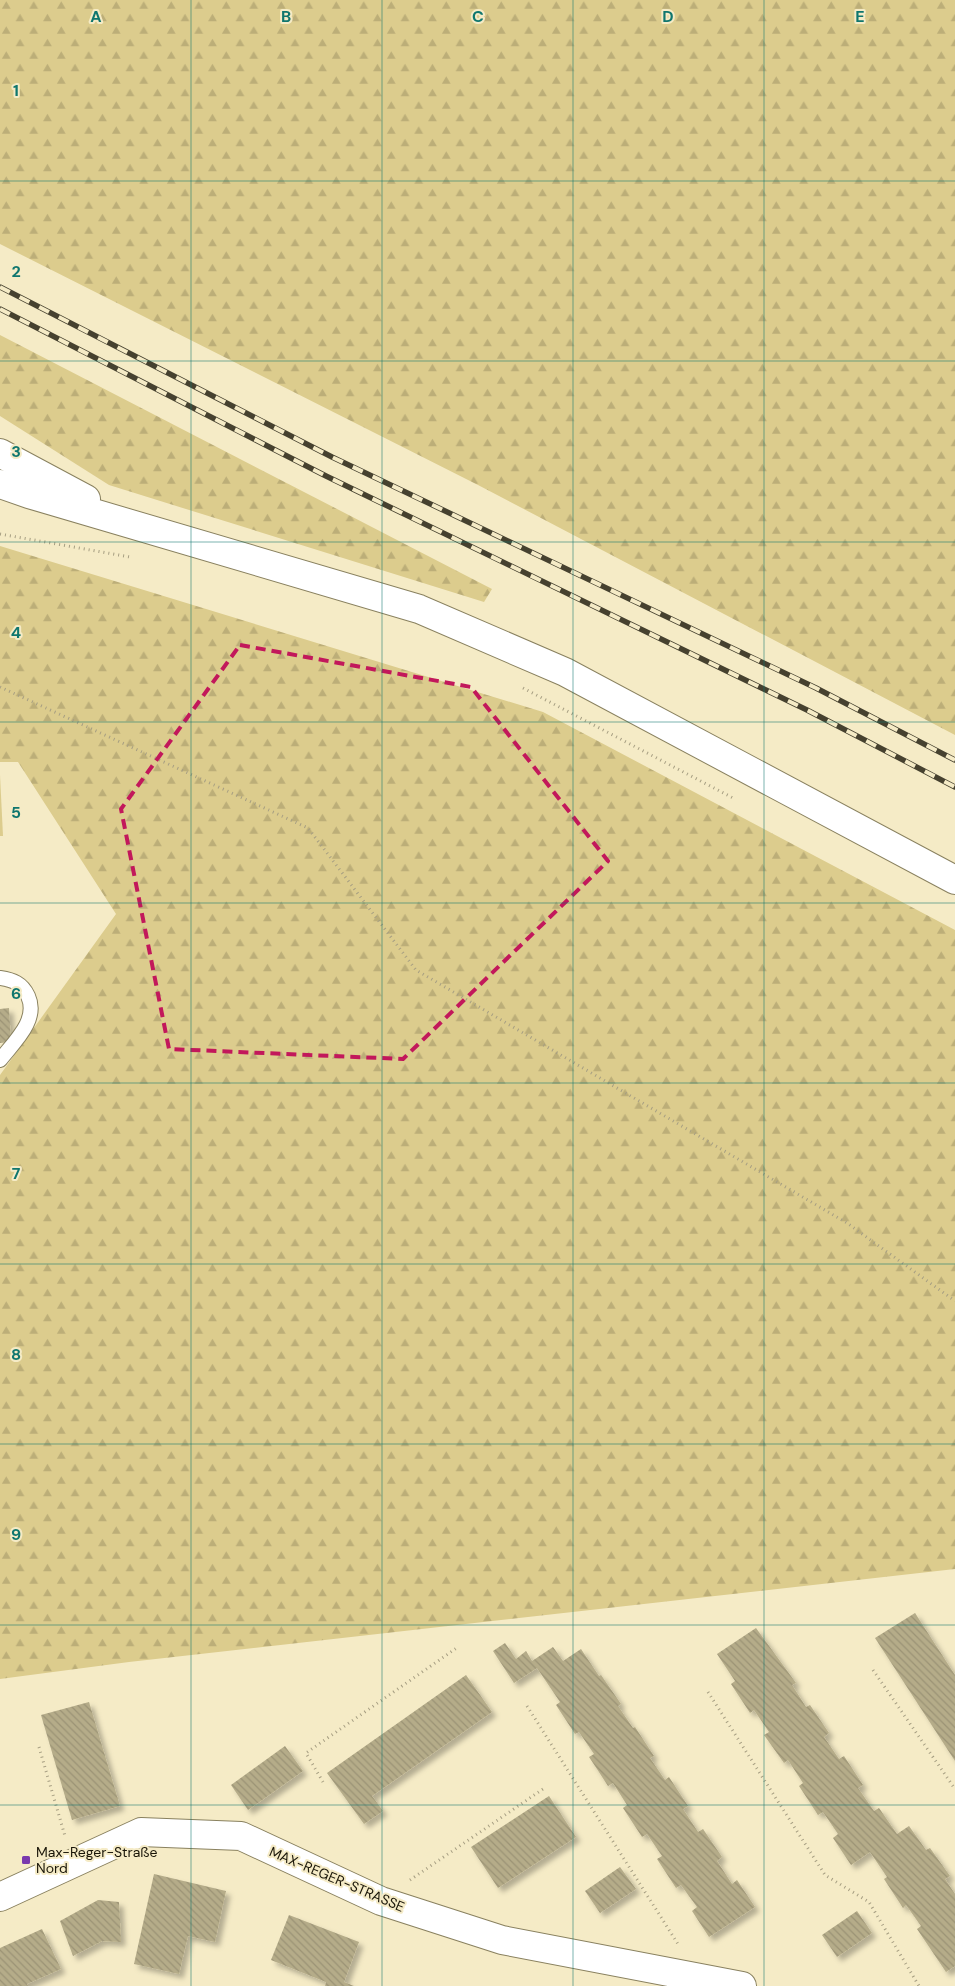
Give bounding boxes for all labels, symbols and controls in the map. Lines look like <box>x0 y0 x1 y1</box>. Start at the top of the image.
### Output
text: A <box>90 6 102 27</box>
text: B <box>281 6 291 27</box>
text: C <box>472 6 484 27</box>
text: D <box>662 6 674 27</box>
text: E <box>855 6 865 27</box>
text: 1 <box>13 80 19 101</box>
text: 2 <box>11 261 21 282</box>
text: 3 <box>11 441 21 462</box>
text: 4 <box>11 622 21 643</box>
text: 5 <box>11 802 21 823</box>
text: 6 <box>11 983 21 1004</box>
text: 7 <box>12 1163 21 1184</box>
text: 8 <box>11 1344 21 1365</box>
text: 9 <box>11 1524 21 1545</box>
street label: MAX-REGER-STRASSE <box>267 1842 407 1916</box>
place label: Max-Reger-Straße Nord <box>36 1843 157 1877</box>
marker: Max-Reger-Straße Nord <box>20 1854 32 1866</box>

